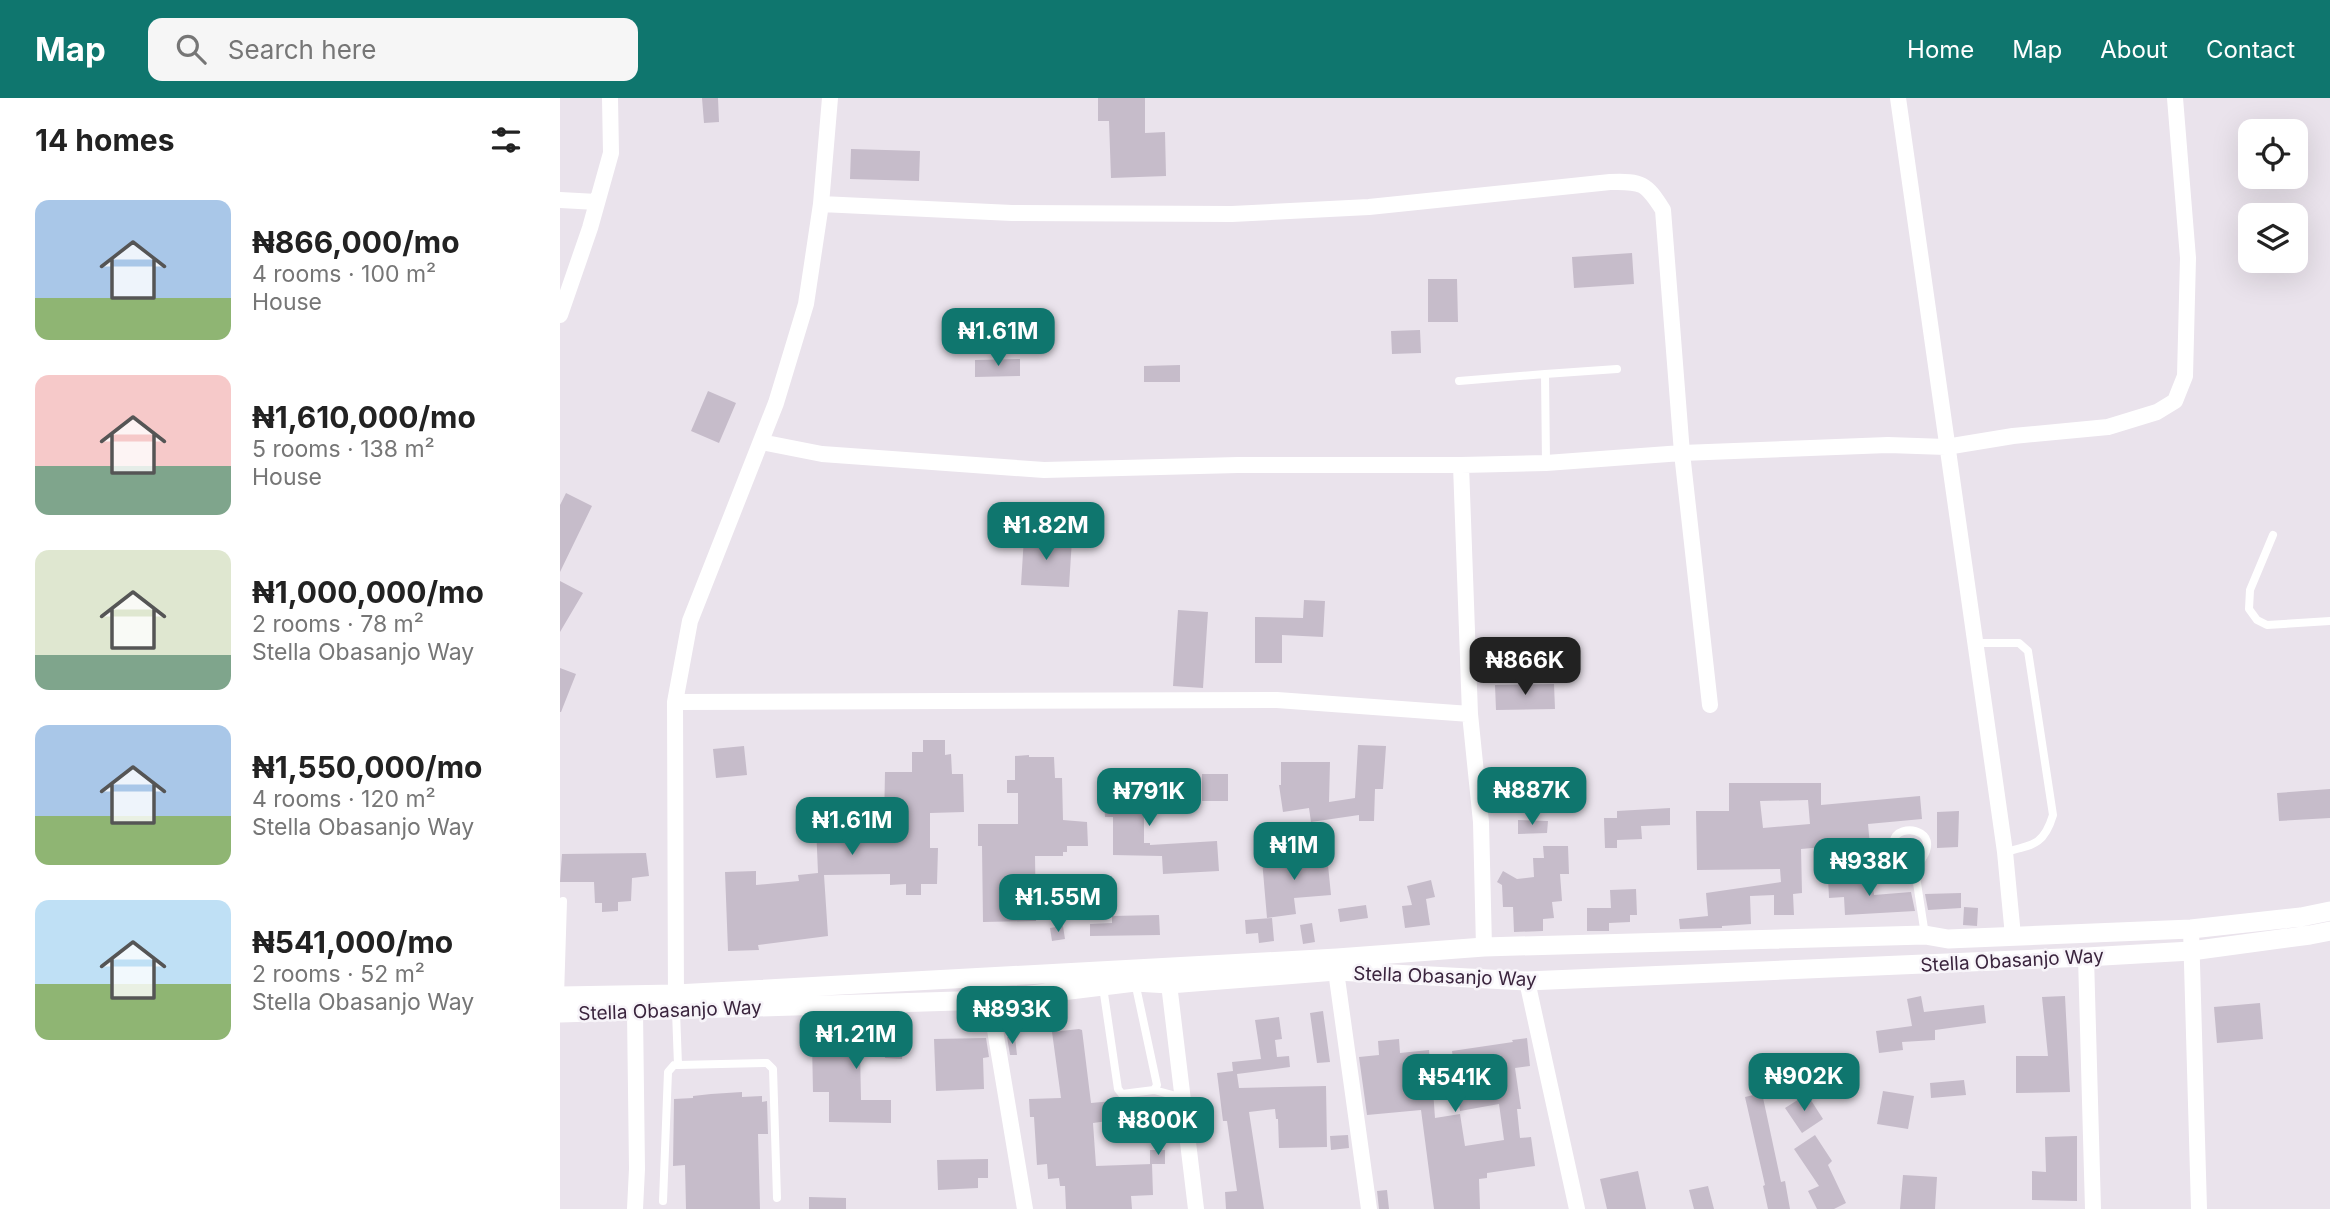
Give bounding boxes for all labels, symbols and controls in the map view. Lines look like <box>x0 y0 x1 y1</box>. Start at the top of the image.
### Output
search box <box>148 18 638 81</box>
text: Map <box>35 29 106 69</box>
icon: search <box>172 30 210 68</box>
text: Search here <box>228 34 376 65</box>
text: Home <box>1907 35 1974 64</box>
text: Map <box>2012 35 2062 64</box>
text: About <box>2100 35 2168 64</box>
text: Contact <box>2206 35 2295 64</box>
map controls <box>2238 119 2308 273</box>
button: locate <box>2238 119 2308 189</box>
icon: filters <box>487 121 525 159</box>
text: 14 homes <box>35 122 174 158</box>
button: layers <box>2238 203 2308 273</box>
text: ₦866,000/mo <box>252 224 460 260</box>
icon: home <box>91 228 175 312</box>
text: 4 rooms · 100 m² <box>252 260 436 288</box>
text: House <box>252 288 322 316</box>
pin: ₦1.61M <box>941 308 1055 368</box>
text: ₦1.61M <box>958 317 1038 345</box>
text: ₦1,610,000/mo <box>252 399 476 435</box>
icon: home <box>91 403 175 487</box>
text: 5 rooms · 138 m² <box>252 435 435 463</box>
text: House <box>252 463 322 491</box>
pin: ₦1.82M <box>989 503 1103 562</box>
text: ₦1.82M <box>1003 511 1089 539</box>
text: ₦1,000,000/mo <box>252 574 484 610</box>
icon: home <box>91 578 175 662</box>
text: 2 rooms · 78 m² <box>252 610 424 638</box>
text: Stella Obasanjo Way <box>252 638 474 666</box>
pin: ₦866K <box>1476 638 1574 697</box>
text: ₦866K <box>1486 646 1564 674</box>
text: ₦1,550,000/mo <box>252 749 482 785</box>
icon: home <box>91 753 175 837</box>
pin: ₦791K <box>1100 768 1198 828</box>
pin: ₦887K <box>1483 768 1581 827</box>
text: ₦887K <box>1493 776 1571 804</box>
text: ₦791K <box>1113 777 1185 805</box>
text: 4 rooms · 120 m² <box>252 785 436 813</box>
pin: ₦1.61M <box>795 798 909 857</box>
text: ₦1.61M <box>812 806 892 834</box>
text: Stella Obasanjo Way <box>252 813 474 841</box>
pin: ₦1M <box>1260 822 1328 882</box>
text: ₦1M <box>1270 831 1318 859</box>
pin: ₦938K <box>1820 838 1918 898</box>
text: ₦938K <box>1830 847 1908 875</box>
pin: ₦1.55M <box>1001 874 1115 934</box>
text: ₦1.55M <box>1015 883 1101 911</box>
text: ₦541,000/mo <box>252 924 453 960</box>
icon: home <box>91 928 175 1012</box>
street label: Stella Obasanjo Way <box>1920 944 2105 977</box>
text: 2 rooms · 52 m² <box>252 960 425 988</box>
street label: Stella Obasanjo Way <box>1353 962 1537 991</box>
pin: ₦893K <box>963 986 1061 1046</box>
text: Stella Obasanjo Way <box>252 988 474 1016</box>
text: ₦893K <box>973 995 1051 1023</box>
street label: Stella Obasanjo Way <box>578 996 762 1025</box>
pin: ₦1.21M <box>799 1012 913 1071</box>
text: ₦1.21M <box>816 1020 896 1048</box>
pin: ₦541K <box>1406 1054 1504 1114</box>
pin: ₦902K <box>1755 1054 1853 1113</box>
text: ₦902K <box>1765 1062 1843 1090</box>
text: ₦541K <box>1418 1063 1492 1091</box>
pin: ₦800K <box>1109 1098 1207 1157</box>
text: ₦800K <box>1118 1106 1198 1134</box>

